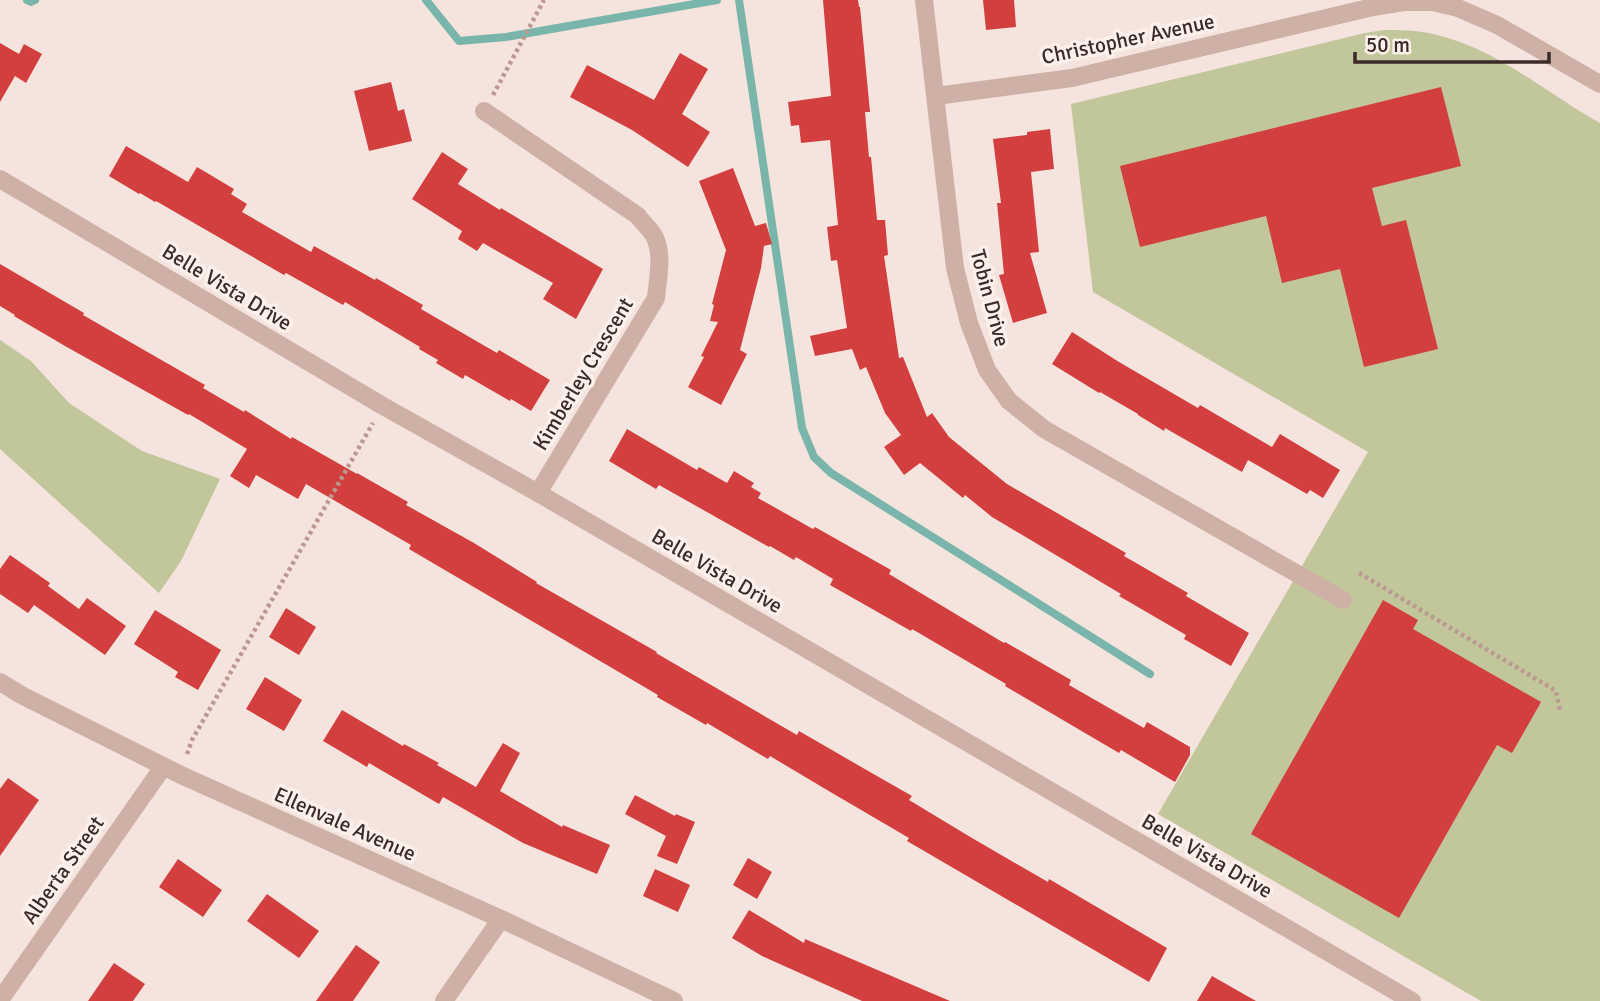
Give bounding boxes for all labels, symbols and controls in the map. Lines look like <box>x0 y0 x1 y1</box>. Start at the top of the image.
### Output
street label: Christopher Avenue <box>1039 8 1217 70</box>
scale bar <box>1355 21 1549 65</box>
text: 50 m <box>1366 32 1410 58</box>
street label: Belle Vista Drive <box>157 238 297 336</box>
street label: Tobin Drive <box>965 247 1015 349</box>
street label: Kimberley Crescent <box>527 293 639 455</box>
street label: Belle Vista Drive <box>647 523 787 619</box>
street label: Ellenvale Avenue <box>270 781 420 867</box>
street label: Belle Vista Drive <box>1137 808 1277 904</box>
street label: Alberta Street <box>16 811 110 929</box>

